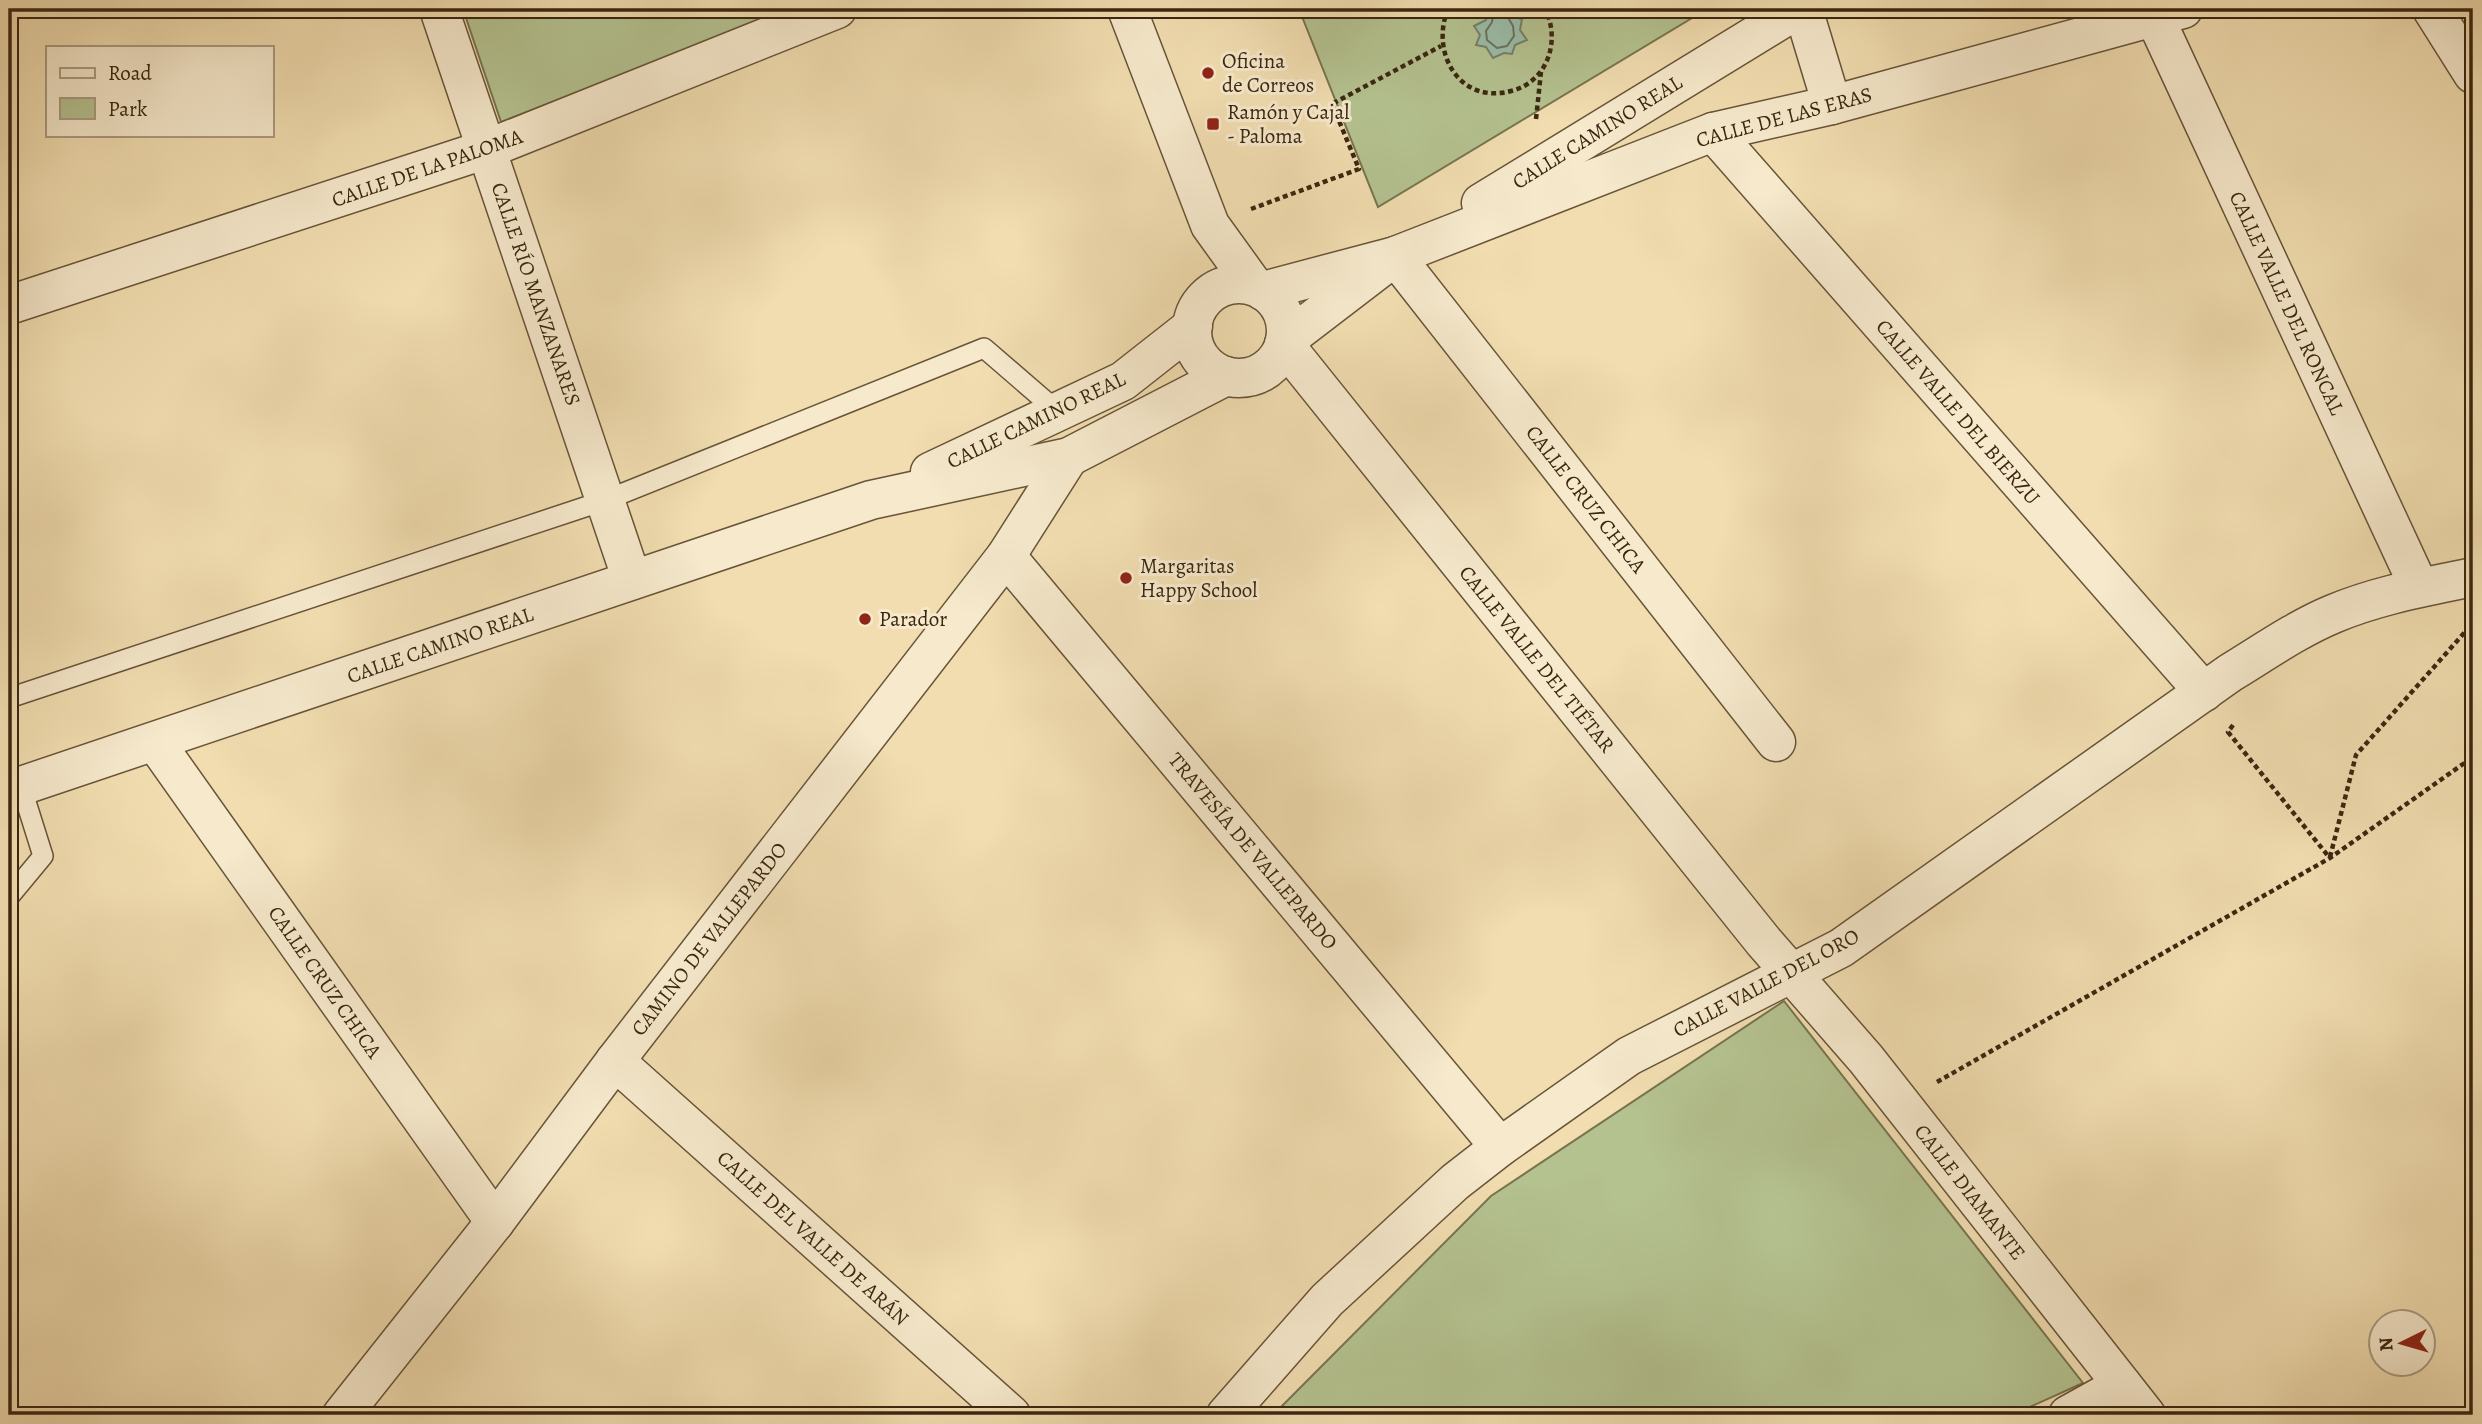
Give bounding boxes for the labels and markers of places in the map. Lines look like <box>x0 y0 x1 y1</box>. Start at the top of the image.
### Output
place label: Oficina de Correos <box>1222 47 1314 99</box>
marker: Oficina de Correos <box>1200 65 1216 81</box>
place label: Ramón y Cajal - Paloma <box>1227 98 1349 150</box>
marker: Ramón y Cajal - Paloma <box>1205 116 1221 132</box>
place label: Margaritas Happy School <box>1140 552 1257 604</box>
marker: Margaritas Happy School <box>1118 570 1134 586</box>
place label: Parador <box>879 605 947 633</box>
marker: Parador <box>857 611 873 627</box>

